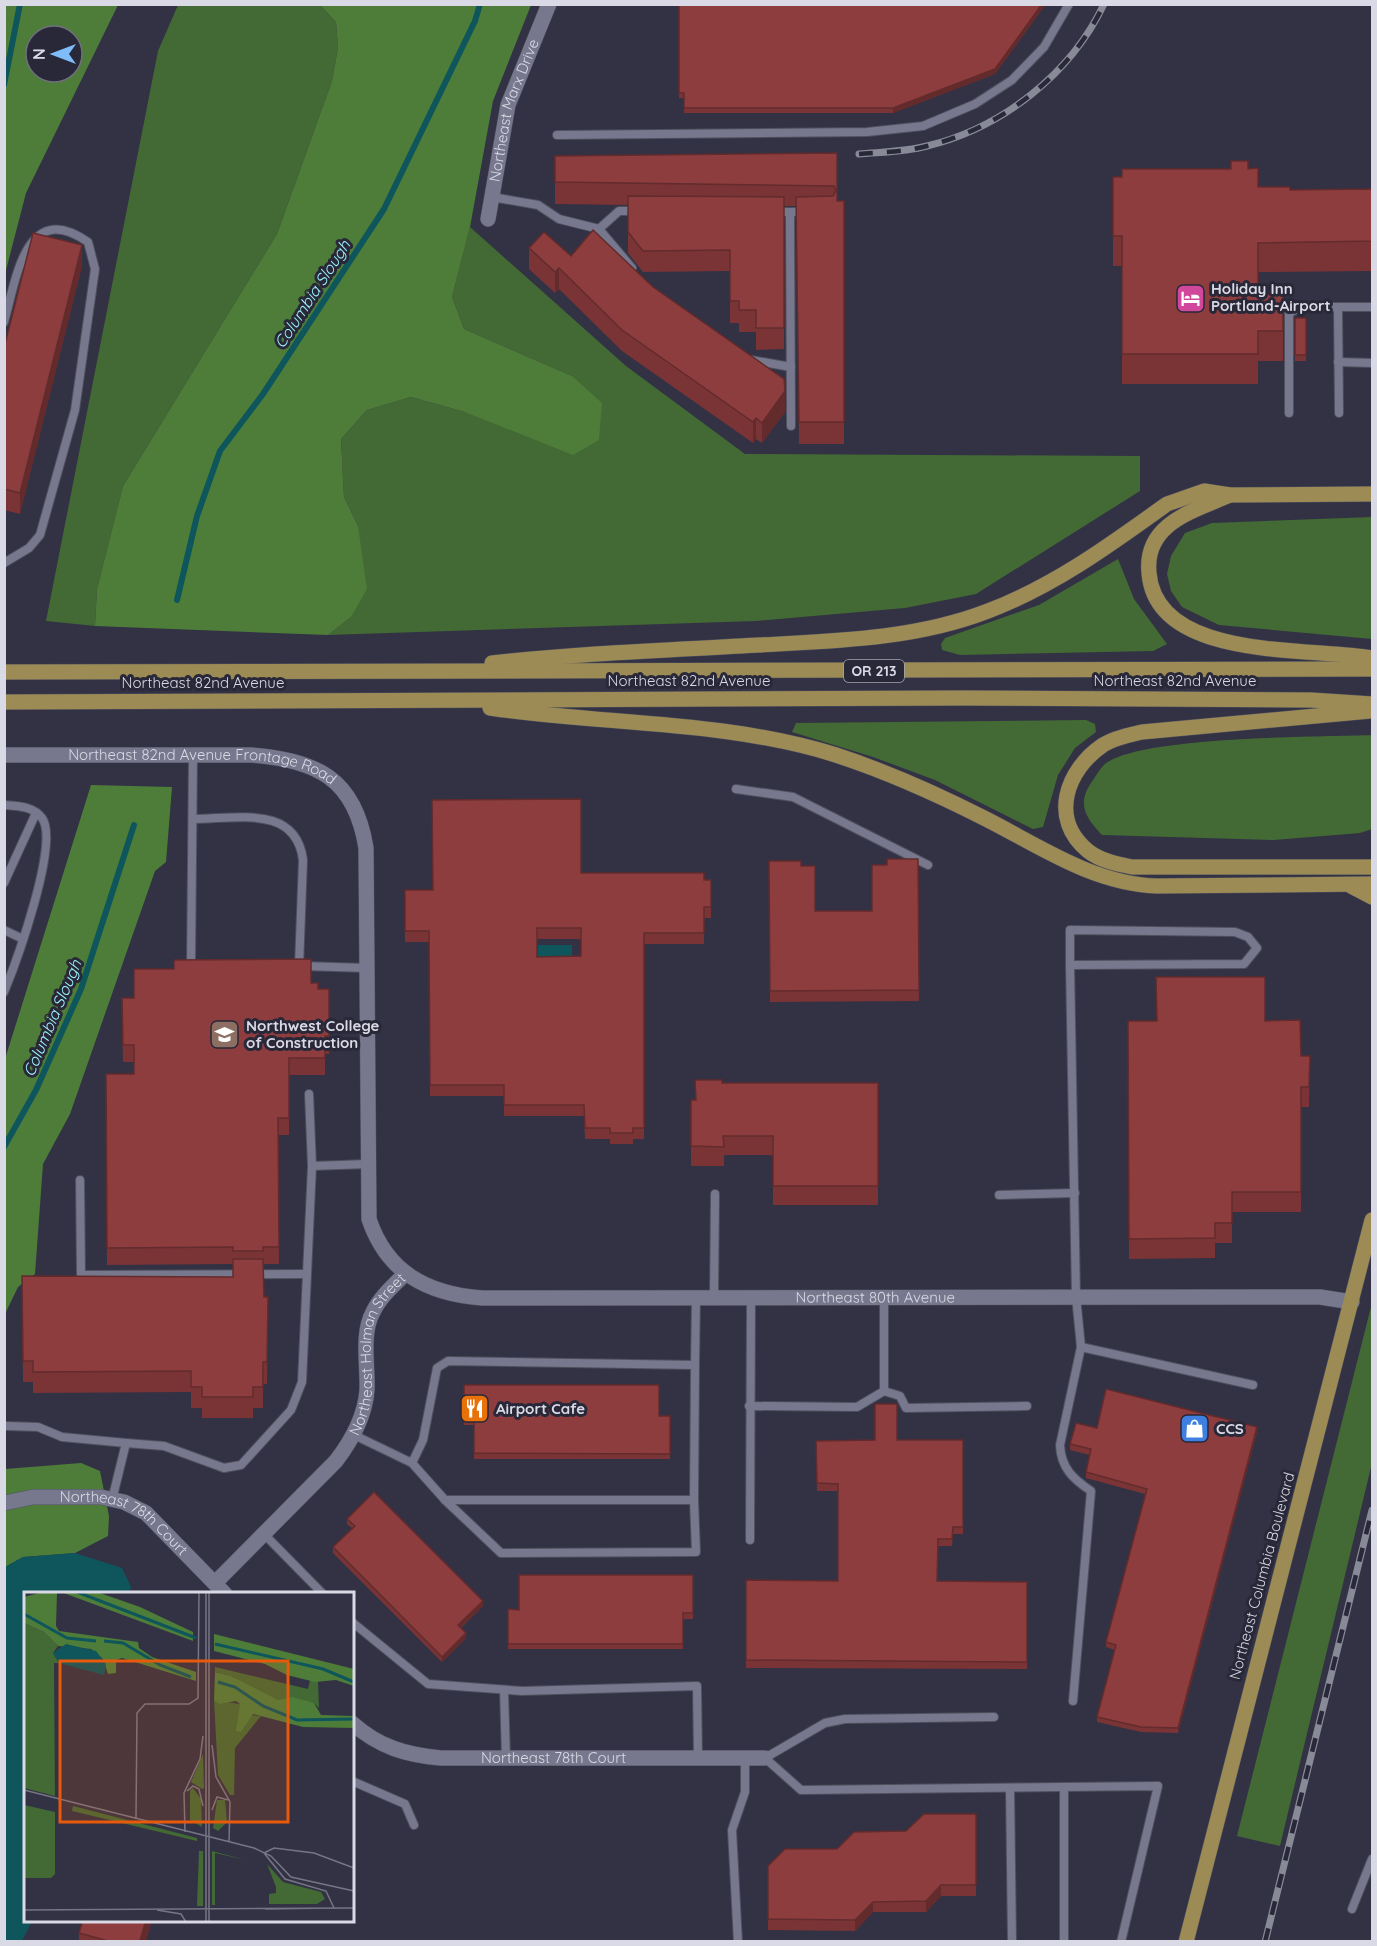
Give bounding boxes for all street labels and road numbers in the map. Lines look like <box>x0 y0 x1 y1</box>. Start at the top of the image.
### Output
street label: Northeast Marx Drive <box>485 36 543 183</box>
road number: OR 213 <box>844 660 904 682</box>
street label: Northeast 82nd Avenue <box>608 671 770 690</box>
street label: Northeast 82nd Avenue <box>1094 671 1256 690</box>
street label: Northeast 82nd Avenue <box>122 673 284 692</box>
street label: Northeast 82nd Avenue Frontage Road <box>68 745 340 788</box>
street label: Northeast Holman Street <box>344 1269 409 1439</box>
street label: Northeast 80th Avenue <box>796 1287 955 1307</box>
street label: Northeast Columbia Boulevard <box>1225 1470 1298 1682</box>
street label: Northeast 78th Court <box>60 1487 192 1559</box>
street label: Northeast 78th Court <box>481 1748 626 1767</box>

